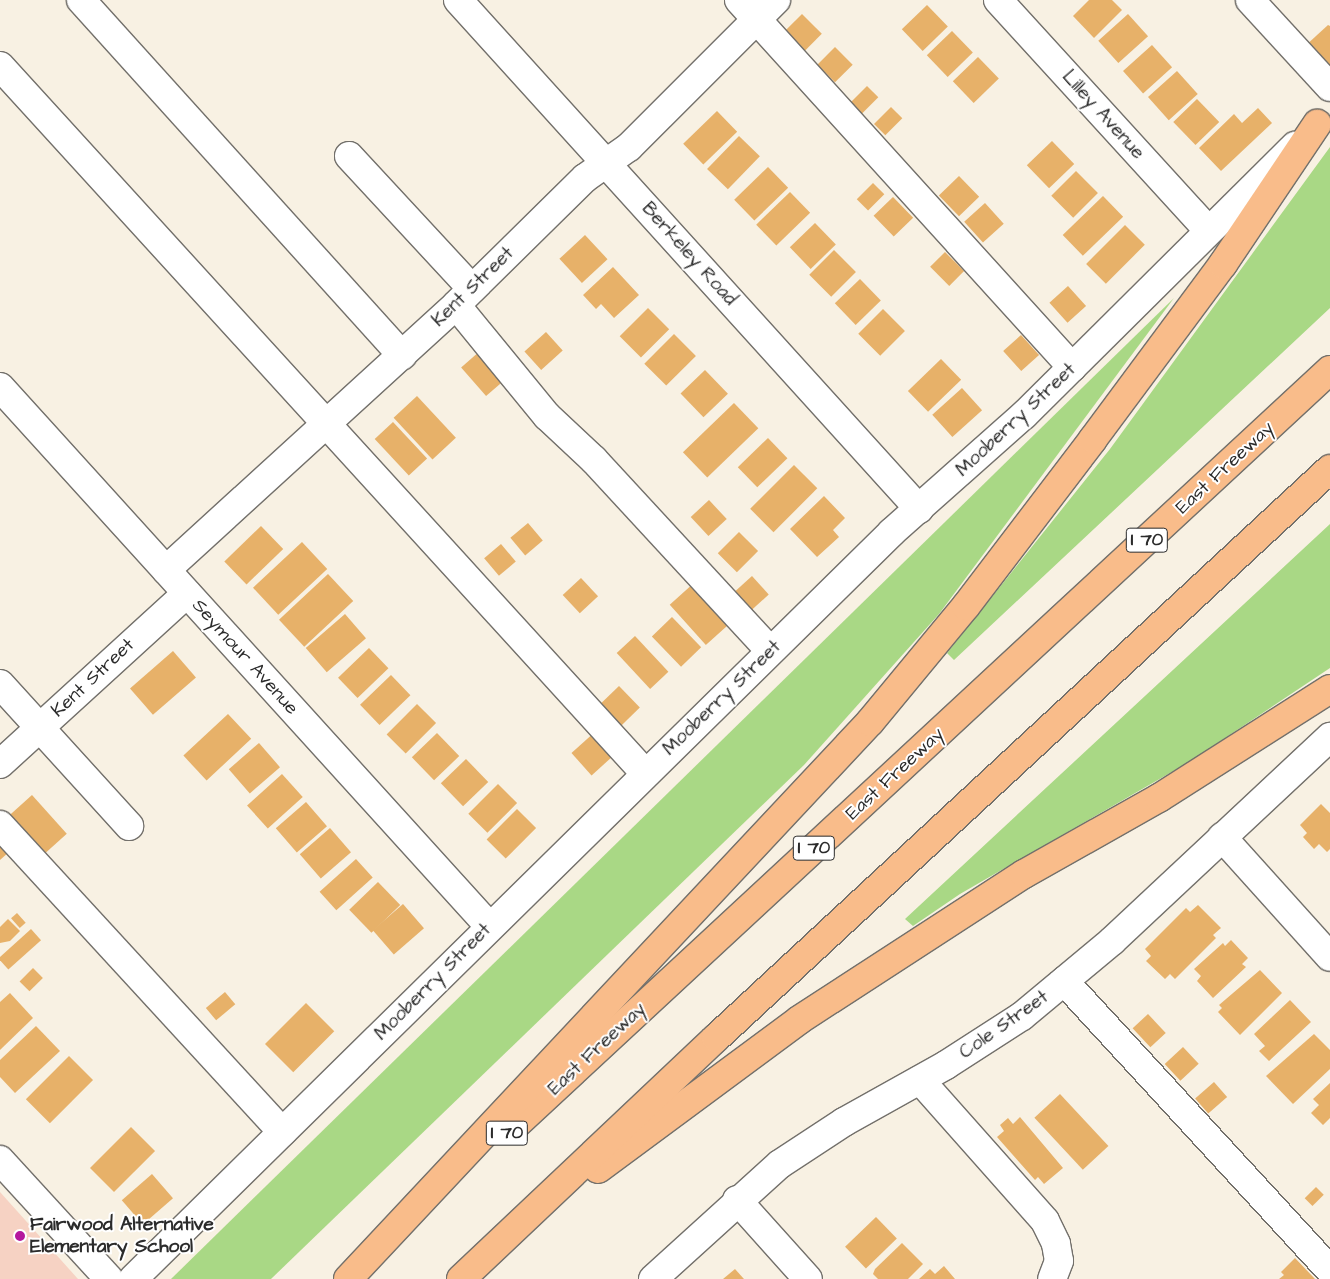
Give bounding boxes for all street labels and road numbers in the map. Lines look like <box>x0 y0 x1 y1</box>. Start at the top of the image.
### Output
street label: Lilley Avenue <box>1057 66 1149 164</box>
street label: Berkeley Road <box>637 198 741 310</box>
street label: Kent Street <box>427 242 519 332</box>
street label: Mooberry Street <box>951 359 1081 481</box>
street label: East Freeway <box>1171 417 1279 519</box>
road number: I 70 <box>1126 524 1168 556</box>
street label: Seymour Avenue <box>187 594 303 720</box>
street label: Kent Street <box>47 634 139 722</box>
street label: Mooberry Street <box>658 636 786 760</box>
street label: East Freeway <box>841 723 949 825</box>
road number: I 70 <box>793 832 835 864</box>
street label: Mooberry Street <box>370 919 496 1045</box>
street label: Cole Street <box>955 986 1053 1064</box>
street label: East Freeway <box>543 998 651 1100</box>
road number: I 70 <box>486 1118 528 1148</box>

